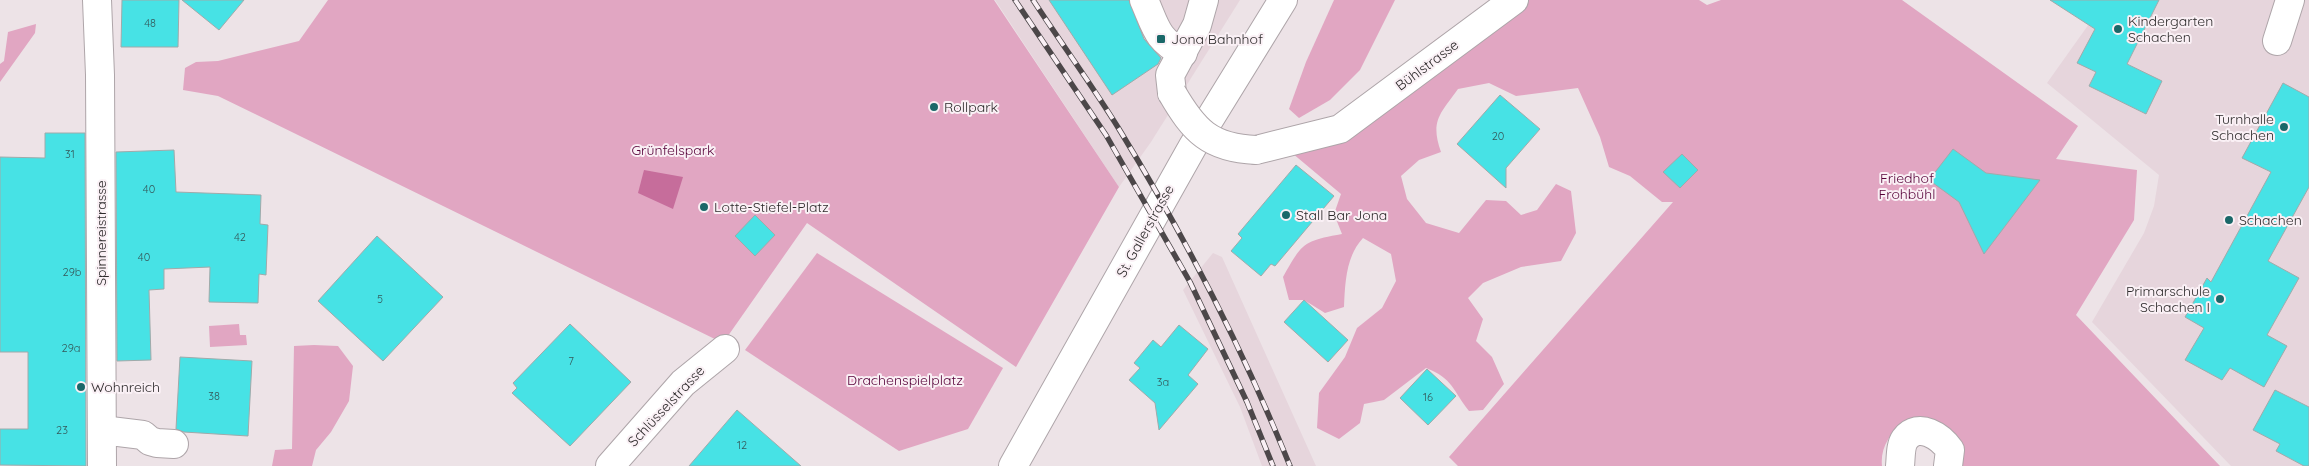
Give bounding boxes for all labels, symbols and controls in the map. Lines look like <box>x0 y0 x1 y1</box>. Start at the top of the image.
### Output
place label: Kindergarten Schachen <box>2128 12 2213 46</box>
house number: 48 <box>144 16 156 30</box>
marker: Kindergarten Schachen <box>2112 23 2124 35</box>
place label: Jona Bahnhof <box>1171 30 1263 48</box>
marker: Jona Bahnhof <box>1155 33 1167 45</box>
street label: Bühlstrasse <box>1392 35 1462 95</box>
place label: Rollpark <box>944 98 998 116</box>
marker: Rollpark <box>928 101 940 113</box>
place label: Turnhalle Schachen <box>2211 110 2274 144</box>
marker: Turnhalle Schachen <box>2278 121 2290 133</box>
house number: 20 <box>1492 129 1504 143</box>
park label: Grünfelspark <box>631 141 715 159</box>
house number: 31 <box>65 147 75 161</box>
park label: Friedhof Frohbühl <box>1879 169 1935 203</box>
street label: Spinnereistrasse <box>92 180 110 286</box>
house number: 40 <box>143 182 155 196</box>
street label: St. Gallerstrasse <box>1112 182 1178 280</box>
place label: Lotte-Stiefel-Platz <box>714 198 829 216</box>
marker: Lotte-Stiefel-Platz <box>698 201 710 213</box>
place label: Stall Bar Jona <box>1296 206 1387 224</box>
marker: Stall Bar Jona <box>1280 209 1292 221</box>
place label: Schachen <box>2239 211 2302 229</box>
marker: Schachen <box>2223 214 2235 226</box>
house number: 42 <box>234 230 246 244</box>
house number: 40 <box>138 250 150 264</box>
house number: 29b <box>63 265 82 279</box>
place label: Primarschule Schachen I <box>2126 282 2210 316</box>
house number: 5 <box>377 292 383 306</box>
marker: Primarschule Schachen I <box>2214 293 2226 305</box>
house number: 29a <box>62 341 80 355</box>
house number: 7 <box>568 354 574 368</box>
street label: Schlüsselstrasse <box>624 362 708 450</box>
park label: Drachenspielplatz <box>847 371 963 389</box>
house number: 3a <box>1157 375 1169 389</box>
place label: Wohnreich <box>91 378 160 396</box>
marker: Wohnreich <box>75 381 87 393</box>
house number: 38 <box>208 389 220 403</box>
house number: 16 <box>1423 390 1433 404</box>
house number: 23 <box>56 423 68 437</box>
house number: 12 <box>737 438 747 452</box>

